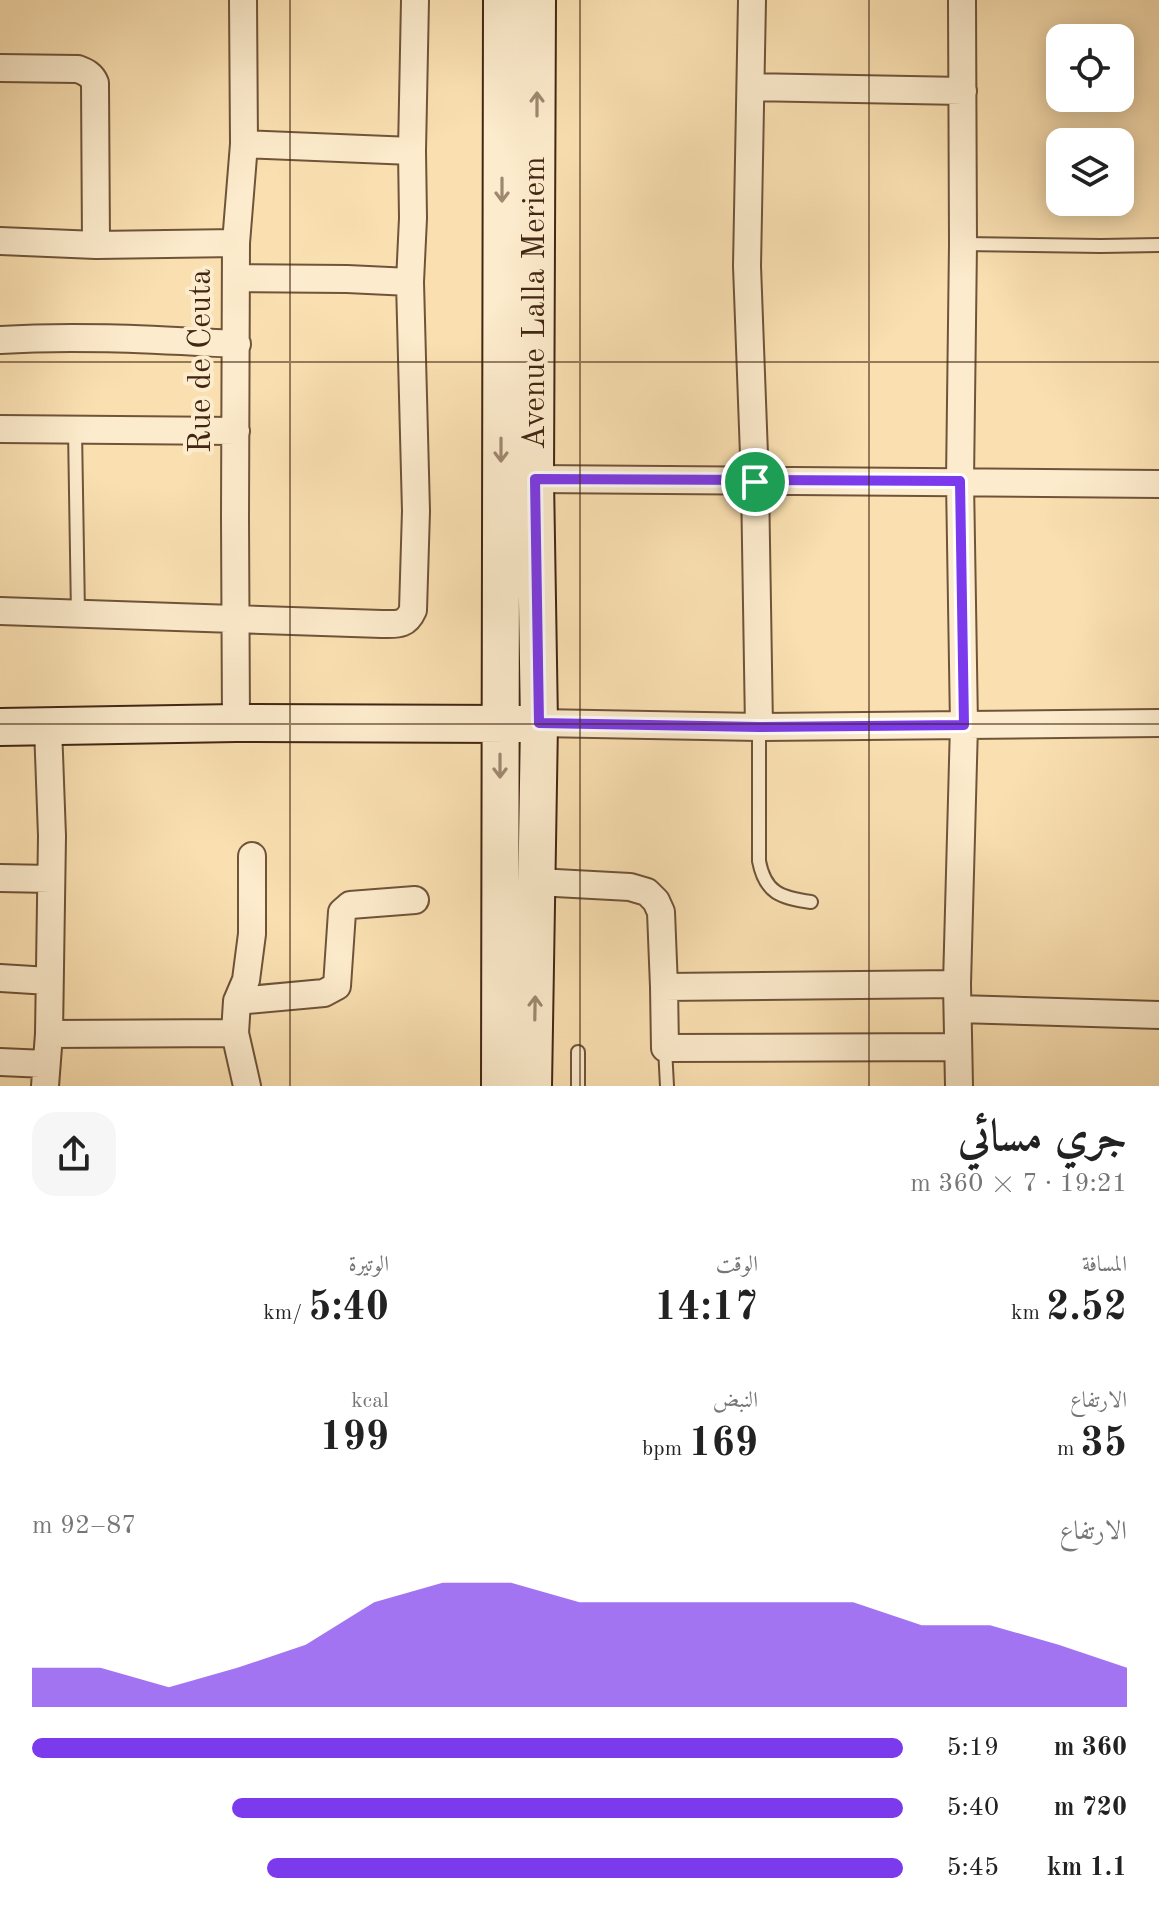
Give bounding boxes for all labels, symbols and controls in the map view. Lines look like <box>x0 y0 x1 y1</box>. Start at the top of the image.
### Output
map controls <box>1046 24 1134 216</box>
button: locate <box>1046 24 1134 112</box>
one-way arrow <box>529 91 545 118</box>
button: layers <box>1046 128 1134 216</box>
street label: Avenue Lalla Meriem <box>520 156 552 450</box>
one-way arrow <box>494 176 510 203</box>
street label: Rue de Ceuta <box>186 269 218 453</box>
one-way arrow <box>493 436 509 463</box>
pin <box>721 448 789 516</box>
icon: arrive <box>733 460 777 504</box>
one-way arrow <box>492 752 508 779</box>
one-way arrow <box>527 995 543 1022</box>
button: share <box>32 1112 116 1196</box>
text: جري مسائي <box>958 1116 1127 1160</box>
text: 19:21 · 7 × 360 m <box>910 1171 1127 1197</box>
text: الوتيرة <box>348 1254 389 1276</box>
text: الوقت <box>716 1254 758 1276</box>
text: المسافة <box>1082 1254 1127 1276</box>
text: 5:40 <box>308 1289 389 1329</box>
text: 14:17 <box>654 1289 758 1329</box>
text: 2.52 <box>1046 1289 1127 1329</box>
text: /km <box>263 1302 308 1324</box>
text: km <box>1011 1302 1046 1324</box>
text: kcal <box>351 1390 389 1412</box>
text: النبض <box>713 1390 758 1412</box>
text: الارتفاع <box>1070 1390 1127 1412</box>
text: 199 <box>319 1419 389 1459</box>
text: 169 <box>688 1425 758 1465</box>
text: 35 <box>1081 1425 1127 1465</box>
text: bpm <box>642 1438 688 1460</box>
text: m <box>1057 1438 1081 1460</box>
text: 87–92 m <box>32 1513 136 1539</box>
text: الارتفاع <box>1060 1519 1127 1545</box>
text: 5:19 <box>946 1735 999 1761</box>
text: 360 m <box>1054 1735 1127 1761</box>
text: 5:40 <box>946 1795 999 1821</box>
text: 720 m <box>1054 1795 1127 1821</box>
text: 5:45 <box>946 1855 999 1881</box>
text: 1.1 km <box>1047 1855 1127 1881</box>

